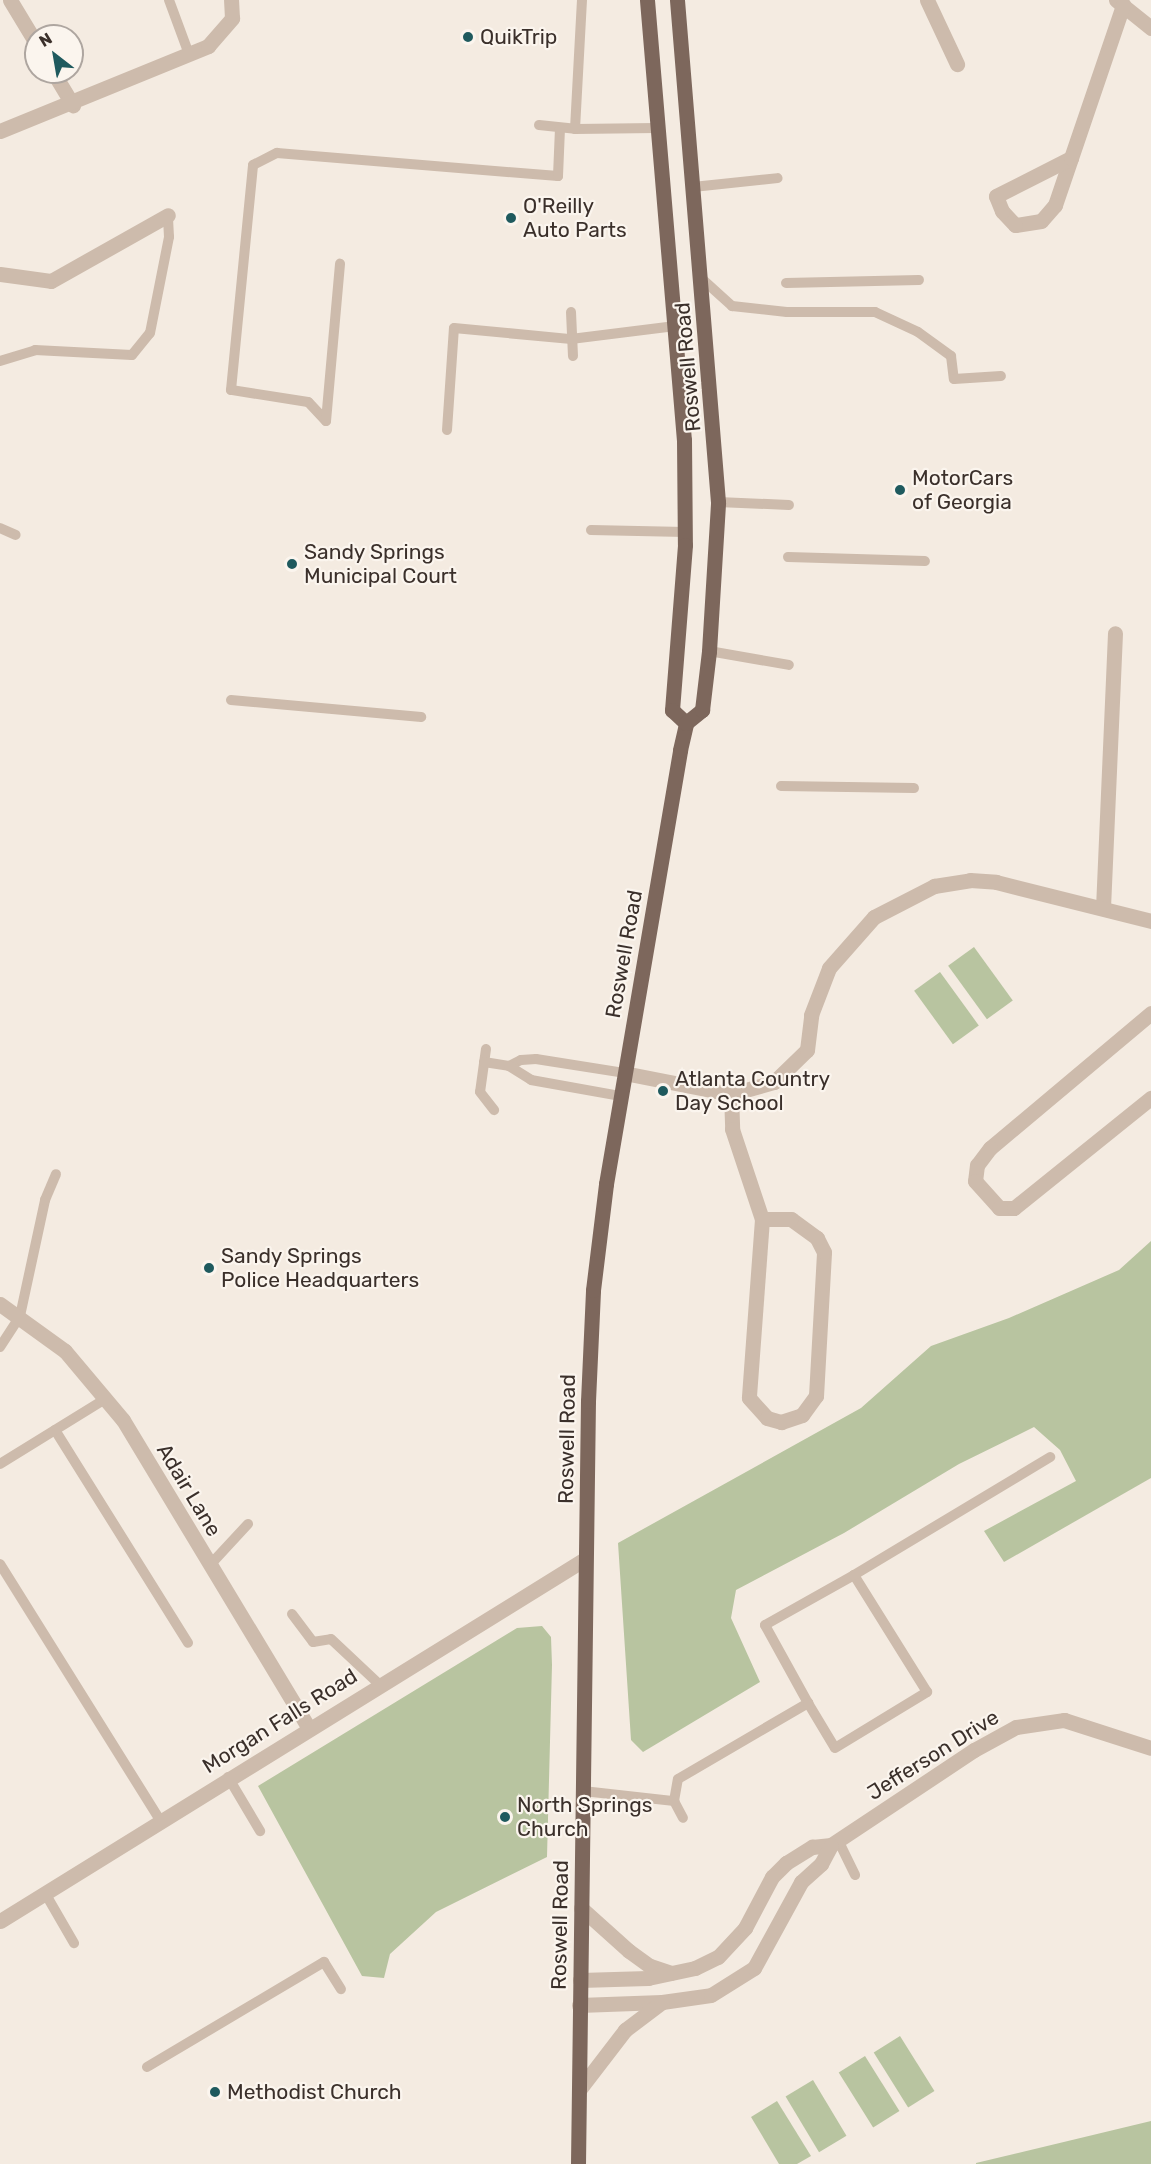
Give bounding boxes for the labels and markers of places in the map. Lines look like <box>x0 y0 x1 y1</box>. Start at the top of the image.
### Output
place label: QuikTrip <box>480 24 557 50</box>
marker: QuikTrip <box>461 30 475 44</box>
place label: O'Reilly Auto Parts <box>523 193 627 243</box>
marker: O'Reilly Auto Parts <box>504 211 518 225</box>
place label: MotorCars of Georgia <box>912 465 1013 515</box>
marker: MotorCars of Georgia <box>893 483 907 497</box>
place label: Sandy Springs Municipal Court <box>304 539 457 589</box>
marker: Sandy Springs Municipal Court <box>285 557 299 571</box>
place label: Atlanta Country Day School <box>675 1066 830 1116</box>
marker: Atlanta Country Day School <box>656 1084 670 1098</box>
place label: Sandy Springs Police Headquarters <box>221 1243 419 1293</box>
marker: Sandy Springs Police Headquarters <box>202 1261 216 1275</box>
place label: North Springs Church <box>517 1792 652 1842</box>
marker: North Springs Church <box>498 1810 512 1824</box>
place label: Methodist Church <box>227 2079 402 2105</box>
marker: Methodist Church <box>208 2085 222 2099</box>

